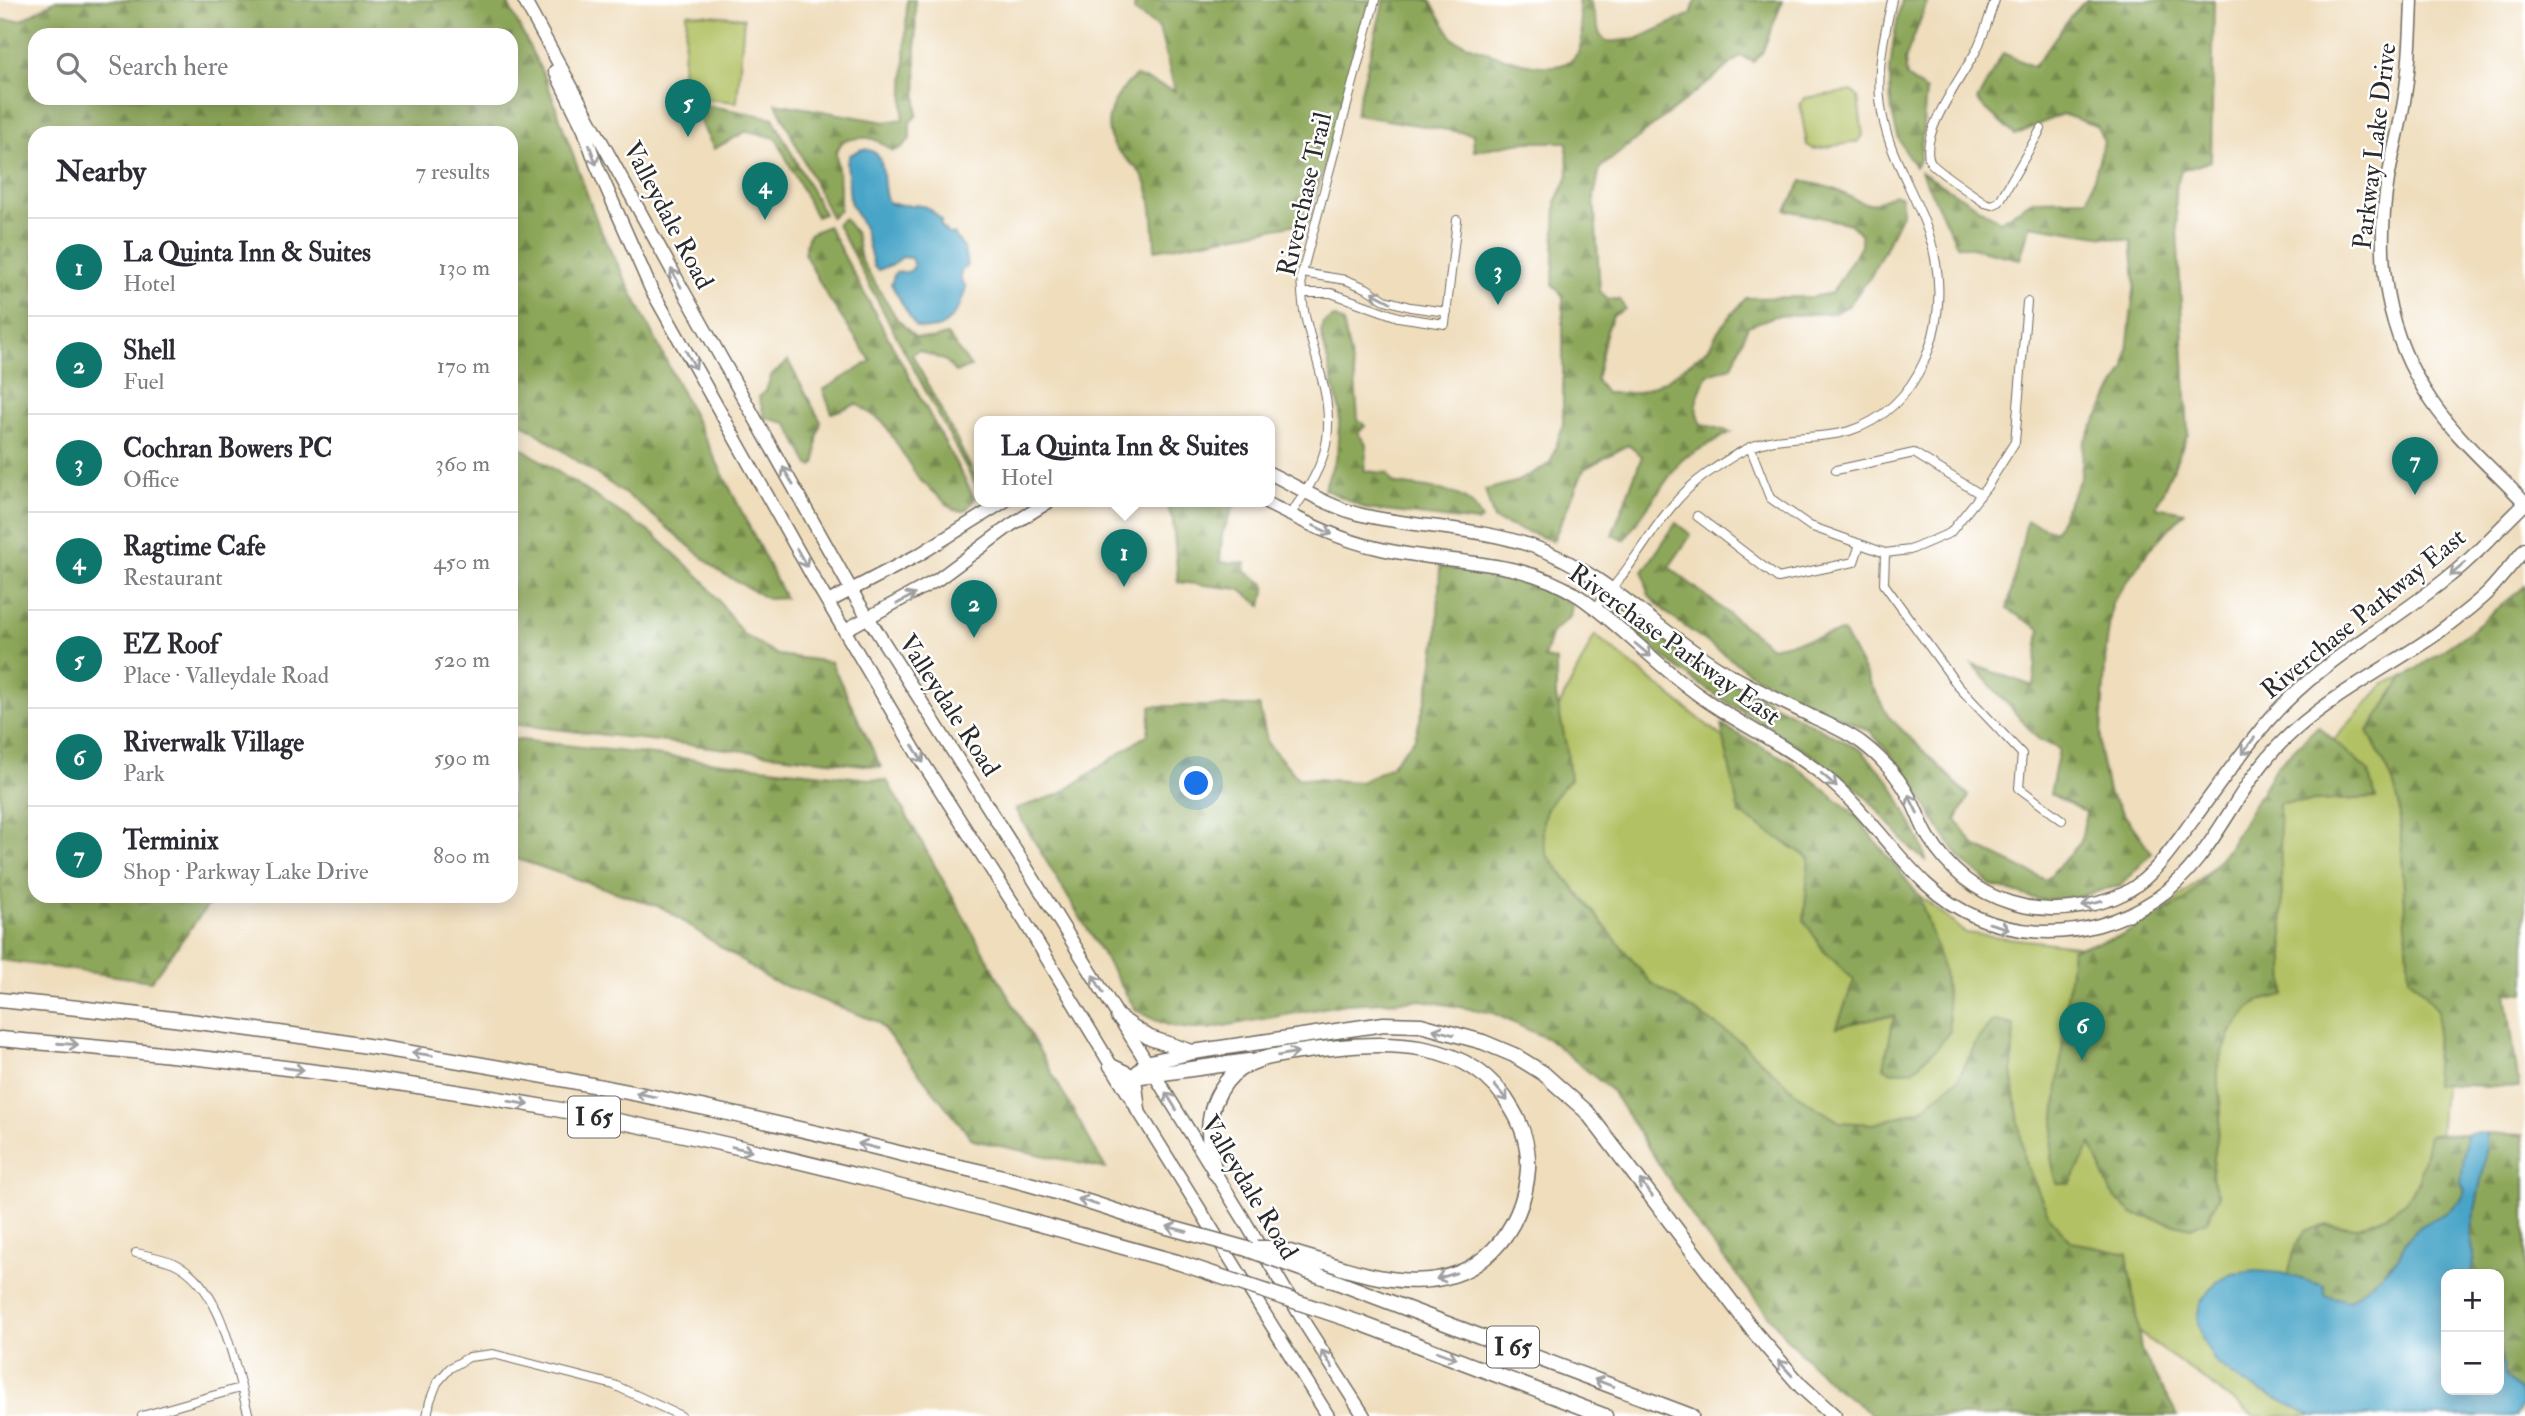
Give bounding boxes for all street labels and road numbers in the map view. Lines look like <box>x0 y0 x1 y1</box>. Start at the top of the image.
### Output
street label: Parkway Lake Drive <box>2346 41 2404 251</box>
street label: Riverchase Trail <box>1271 109 1339 279</box>
street label: Valleydale Road <box>616 136 721 295</box>
street label: Riverchase Parkway East <box>2255 521 2472 706</box>
street label: Riverchase Parkway East <box>1562 557 1787 732</box>
street label: Valleydale Road <box>891 629 1007 783</box>
road number: I 65 <box>568 1097 620 1138</box>
street label: Valleydale Road <box>1193 1109 1305 1266</box>
road number: I 65 <box>1487 1326 1539 1367</box>

